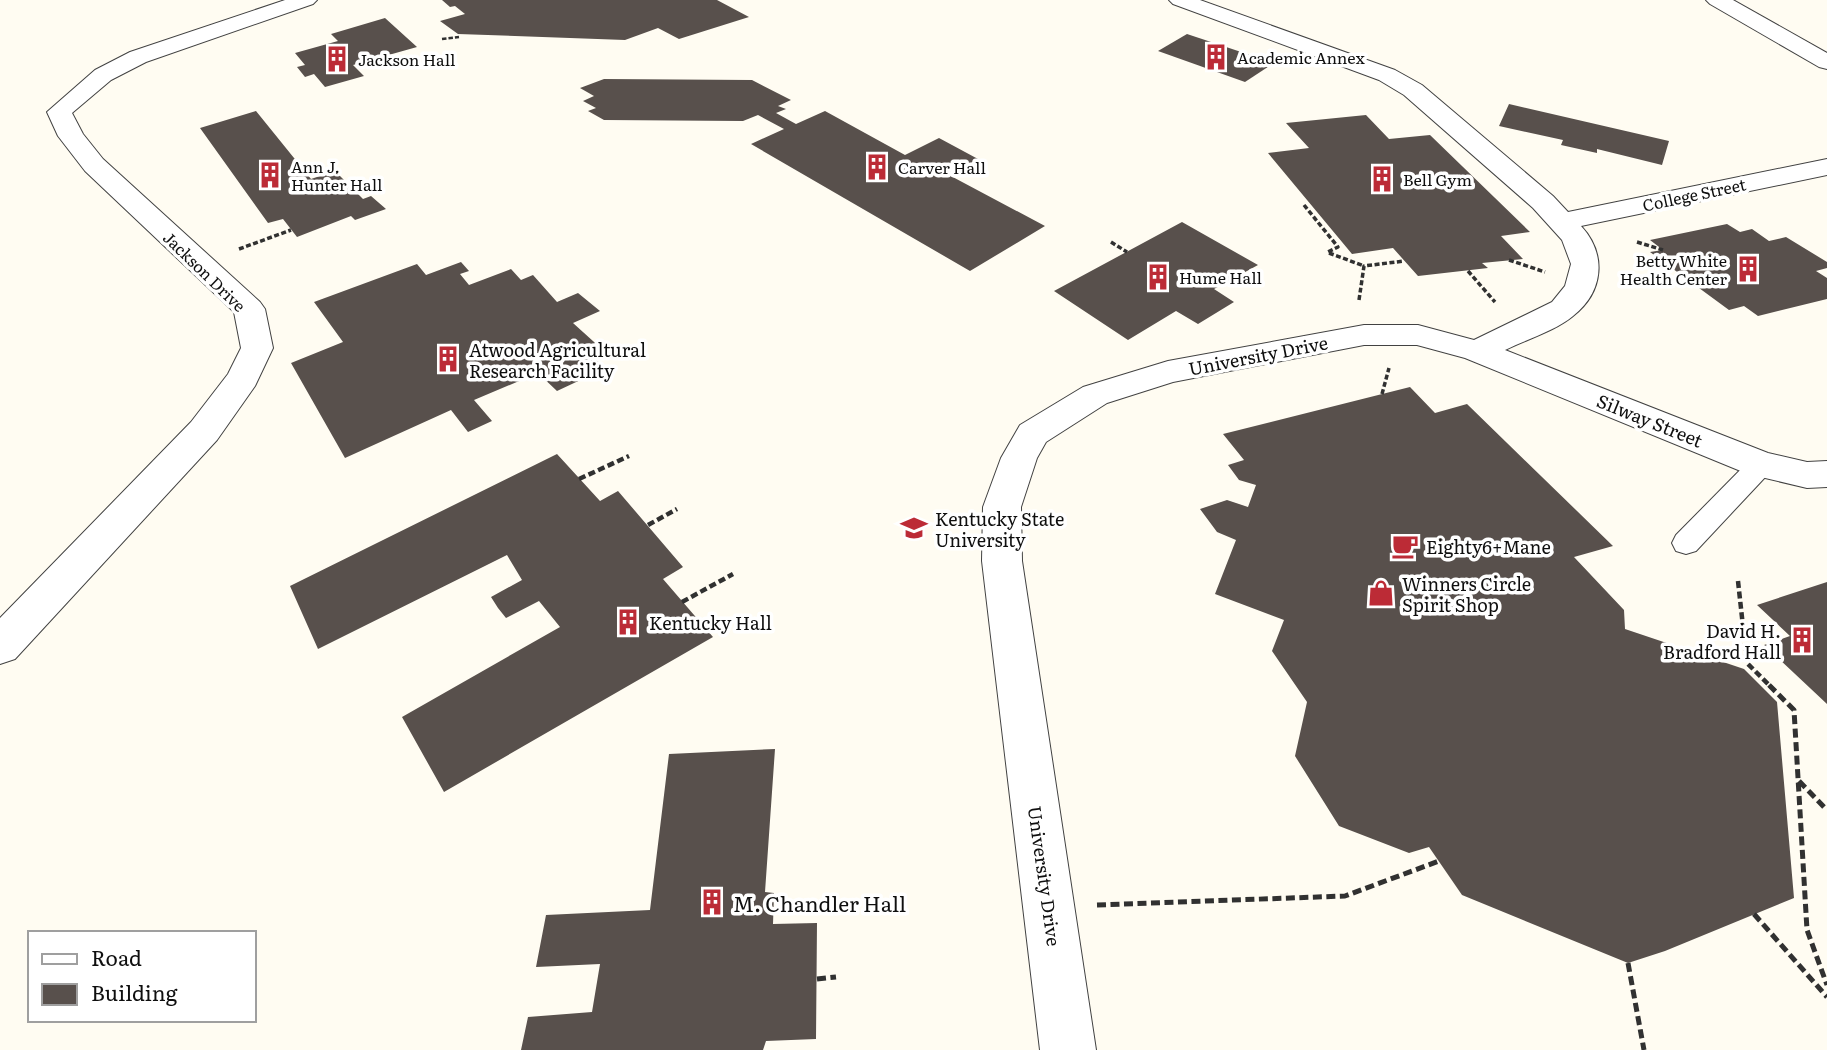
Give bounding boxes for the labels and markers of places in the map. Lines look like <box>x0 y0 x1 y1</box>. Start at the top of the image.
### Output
building icon: Academic Annex <box>1201 42 1231 72</box>
building icon: Jackson Hall <box>322 44 352 74</box>
place label: Academic Annex <box>1237 45 1366 69</box>
place label: Jackson Hall <box>358 47 455 71</box>
building icon: Carver Hall <box>862 152 892 182</box>
place label: Ann J. Hunter Hall <box>291 154 382 196</box>
place label: Carver Hall <box>898 155 986 179</box>
building icon: Ann J. Hunter Hall <box>255 160 285 190</box>
building icon: Bell Gym <box>1367 164 1397 194</box>
place label: Bell Gym <box>1403 167 1473 191</box>
place label: Betty White Health Center <box>1620 248 1727 290</box>
building icon: Betty White Health Center <box>1733 254 1763 284</box>
building icon: Hume Hall <box>1143 262 1173 292</box>
place label: Hume Hall <box>1179 265 1262 289</box>
place label: Atwood Agricultural Research Facility <box>469 336 646 384</box>
building icon: Atwood Agricultural Research Facility <box>433 344 463 374</box>
place label: Kentucky State University <box>935 505 1064 553</box>
school or university icon: Kentucky State University <box>899 513 929 543</box>
cafe icon: Eighty6+Mane <box>1390 531 1420 561</box>
place label: Eighty6+Mane <box>1426 533 1551 560</box>
place label: Winners Circle Spirit Shop <box>1402 570 1531 618</box>
shop icon: Winners Circle Spirit Shop <box>1366 578 1396 608</box>
building icon: Kentucky Hall <box>613 607 643 637</box>
place label: Kentucky Hall <box>649 609 772 636</box>
place label: David H. Bradford Hall <box>1663 617 1781 665</box>
building icon: David H. Bradford Hall <box>1787 625 1817 655</box>
building icon: M. Chandler Hall <box>697 887 727 917</box>
place label: M. Chandler Hall <box>733 887 906 918</box>

